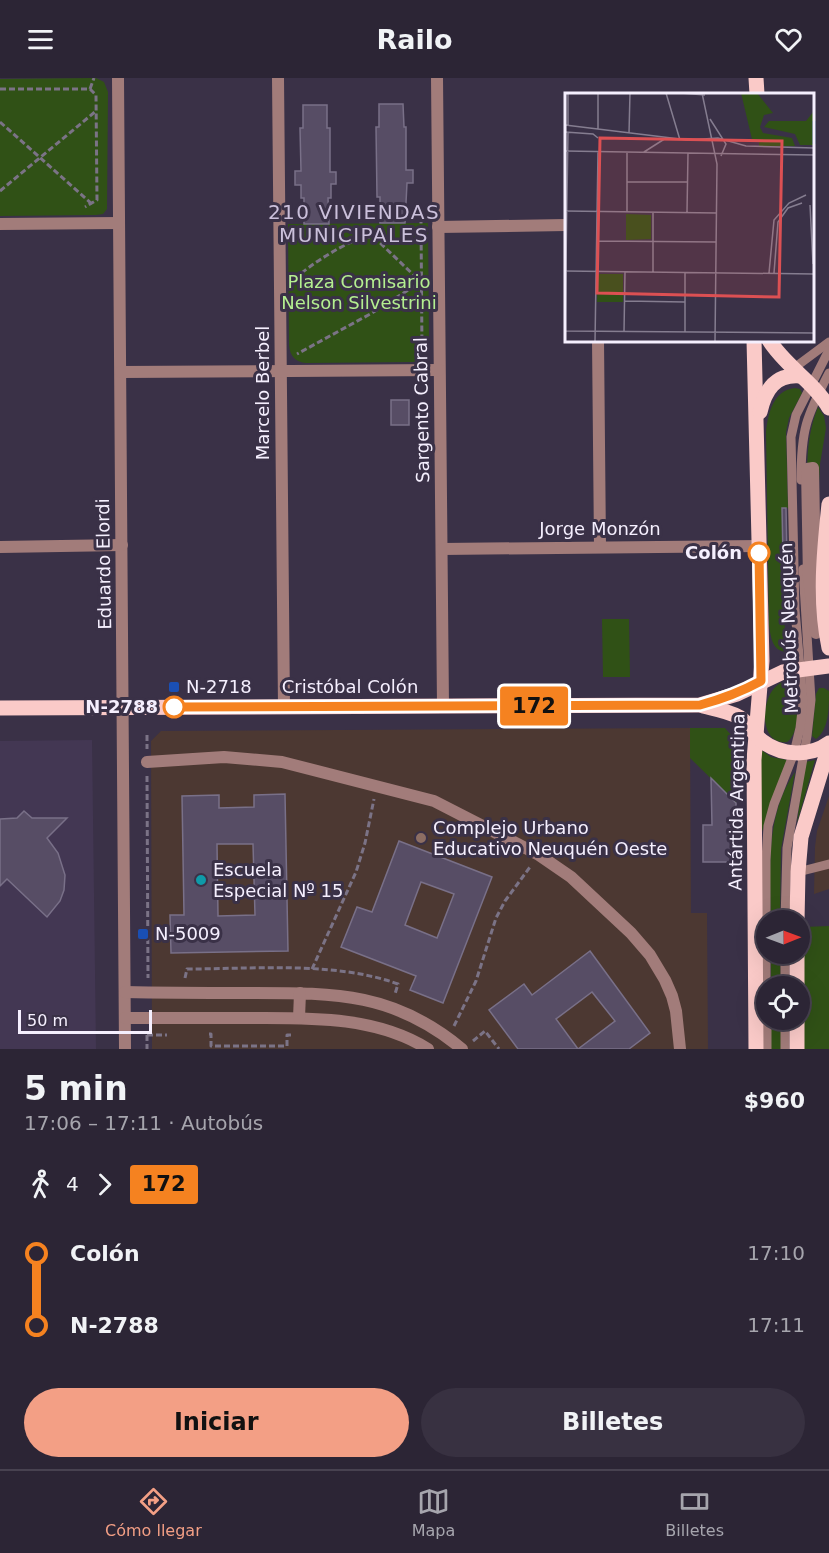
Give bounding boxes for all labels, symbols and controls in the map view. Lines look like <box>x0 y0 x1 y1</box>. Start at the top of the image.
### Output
icon: menu <box>24 23 57 56</box>
icon: heart <box>772 23 805 56</box>
text: Railo <box>376 24 453 55</box>
inset map <box>565 93 814 342</box>
district label: 210 VIVIENDAS MUNICIPALES <box>268 200 440 247</box>
park label: Plaza Comisario Nelson Silvestrini <box>281 271 437 313</box>
street label: Marcelo Berbel <box>252 326 273 460</box>
street label: Sargento Cabral <box>410 337 433 483</box>
street label: Eduardo Elordi <box>92 498 115 630</box>
street label: Jorge Monzón <box>538 518 661 539</box>
place label: Colón <box>685 542 742 563</box>
marker: Colón <box>748 542 770 564</box>
street label: Metrobús Neuquén <box>775 542 802 714</box>
place label: N-2718 <box>186 676 252 697</box>
street label: Cristóbal Colón <box>282 676 418 697</box>
marker: N-2718 <box>167 680 181 694</box>
line badge: 172 <box>500 686 568 726</box>
text: 172 <box>512 694 556 718</box>
place label: N-2788 <box>85 696 158 717</box>
marker: N-2788 <box>163 696 185 718</box>
street label: Antártida Argentina <box>724 713 749 891</box>
place label: Complejo Urbano Educativo Neuquén Oeste <box>433 817 667 859</box>
marker: Complejo Urbano Educativo Neuquén Oeste <box>414 831 428 845</box>
place label: Escuela Especial Nº 15 <box>213 859 343 901</box>
marker: Escuela Especial Nº 15 <box>194 873 208 887</box>
north arrow <box>756 910 810 964</box>
map controls <box>756 910 810 1030</box>
place label: N-5009 <box>155 923 221 944</box>
marker: N-5009 <box>136 927 150 941</box>
button: locate <box>756 976 810 1030</box>
scale bar <box>18 1007 152 1034</box>
text: 50 m <box>27 1011 68 1030</box>
text: 5 min <box>24 1069 128 1108</box>
text: $960 <box>744 1088 805 1113</box>
text: 17:06 – 17:11 · Autobús <box>24 1111 263 1135</box>
icon: walk <box>24 1168 57 1201</box>
icon: forward <box>88 1168 121 1201</box>
text: 4 <box>66 1172 79 1196</box>
text: 172 <box>142 1172 186 1196</box>
text: Colón <box>70 1241 140 1266</box>
text: 17:10 <box>747 1241 805 1265</box>
text: N-2788 <box>70 1313 159 1338</box>
text: 17:11 <box>747 1313 805 1337</box>
button: Iniciar <box>24 1388 409 1457</box>
button: Billetes <box>421 1388 805 1457</box>
tab: Cómo llegar <box>105 1485 202 1540</box>
tab: Mapa <box>412 1485 455 1540</box>
tab: Billetes <box>665 1485 724 1540</box>

